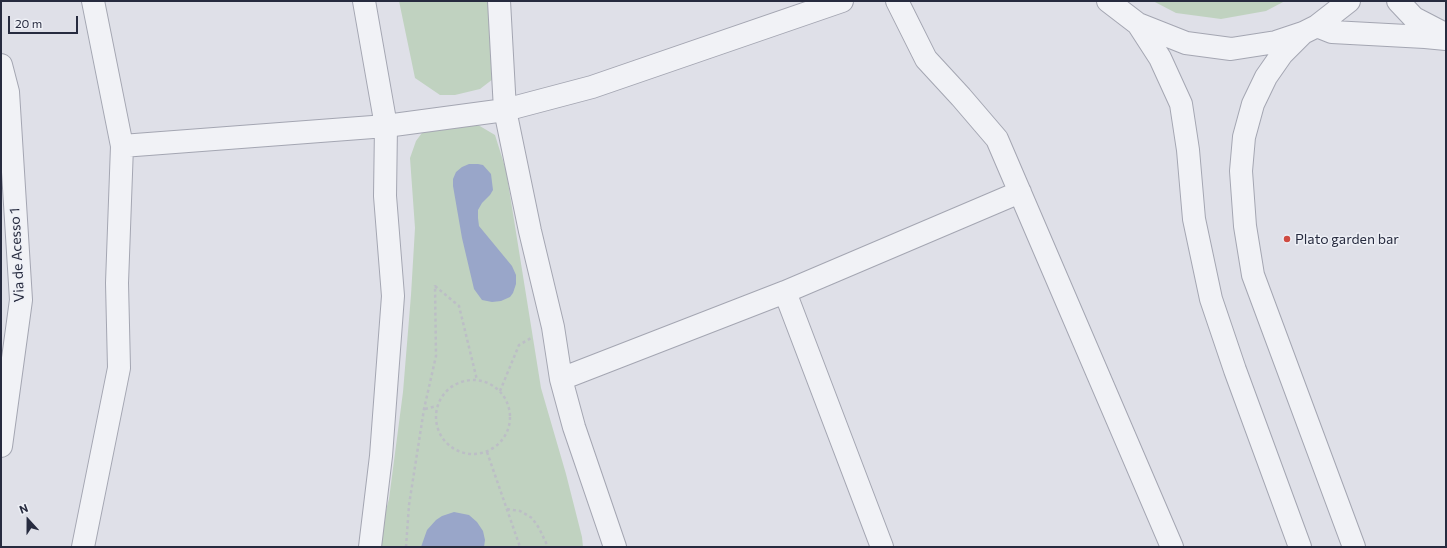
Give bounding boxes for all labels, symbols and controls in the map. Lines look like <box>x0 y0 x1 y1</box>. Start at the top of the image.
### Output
scale bar <box>10 8 80 34</box>
text: 20 m <box>15 16 42 30</box>
street label: Via de Acesso 1 <box>6 207 28 303</box>
place label: Plato garden bar <box>1295 231 1399 247</box>
marker: Plato garden bar <box>1282 234 1292 244</box>
north arrow <box>8 500 48 540</box>
text: N <box>17 501 30 516</box>

